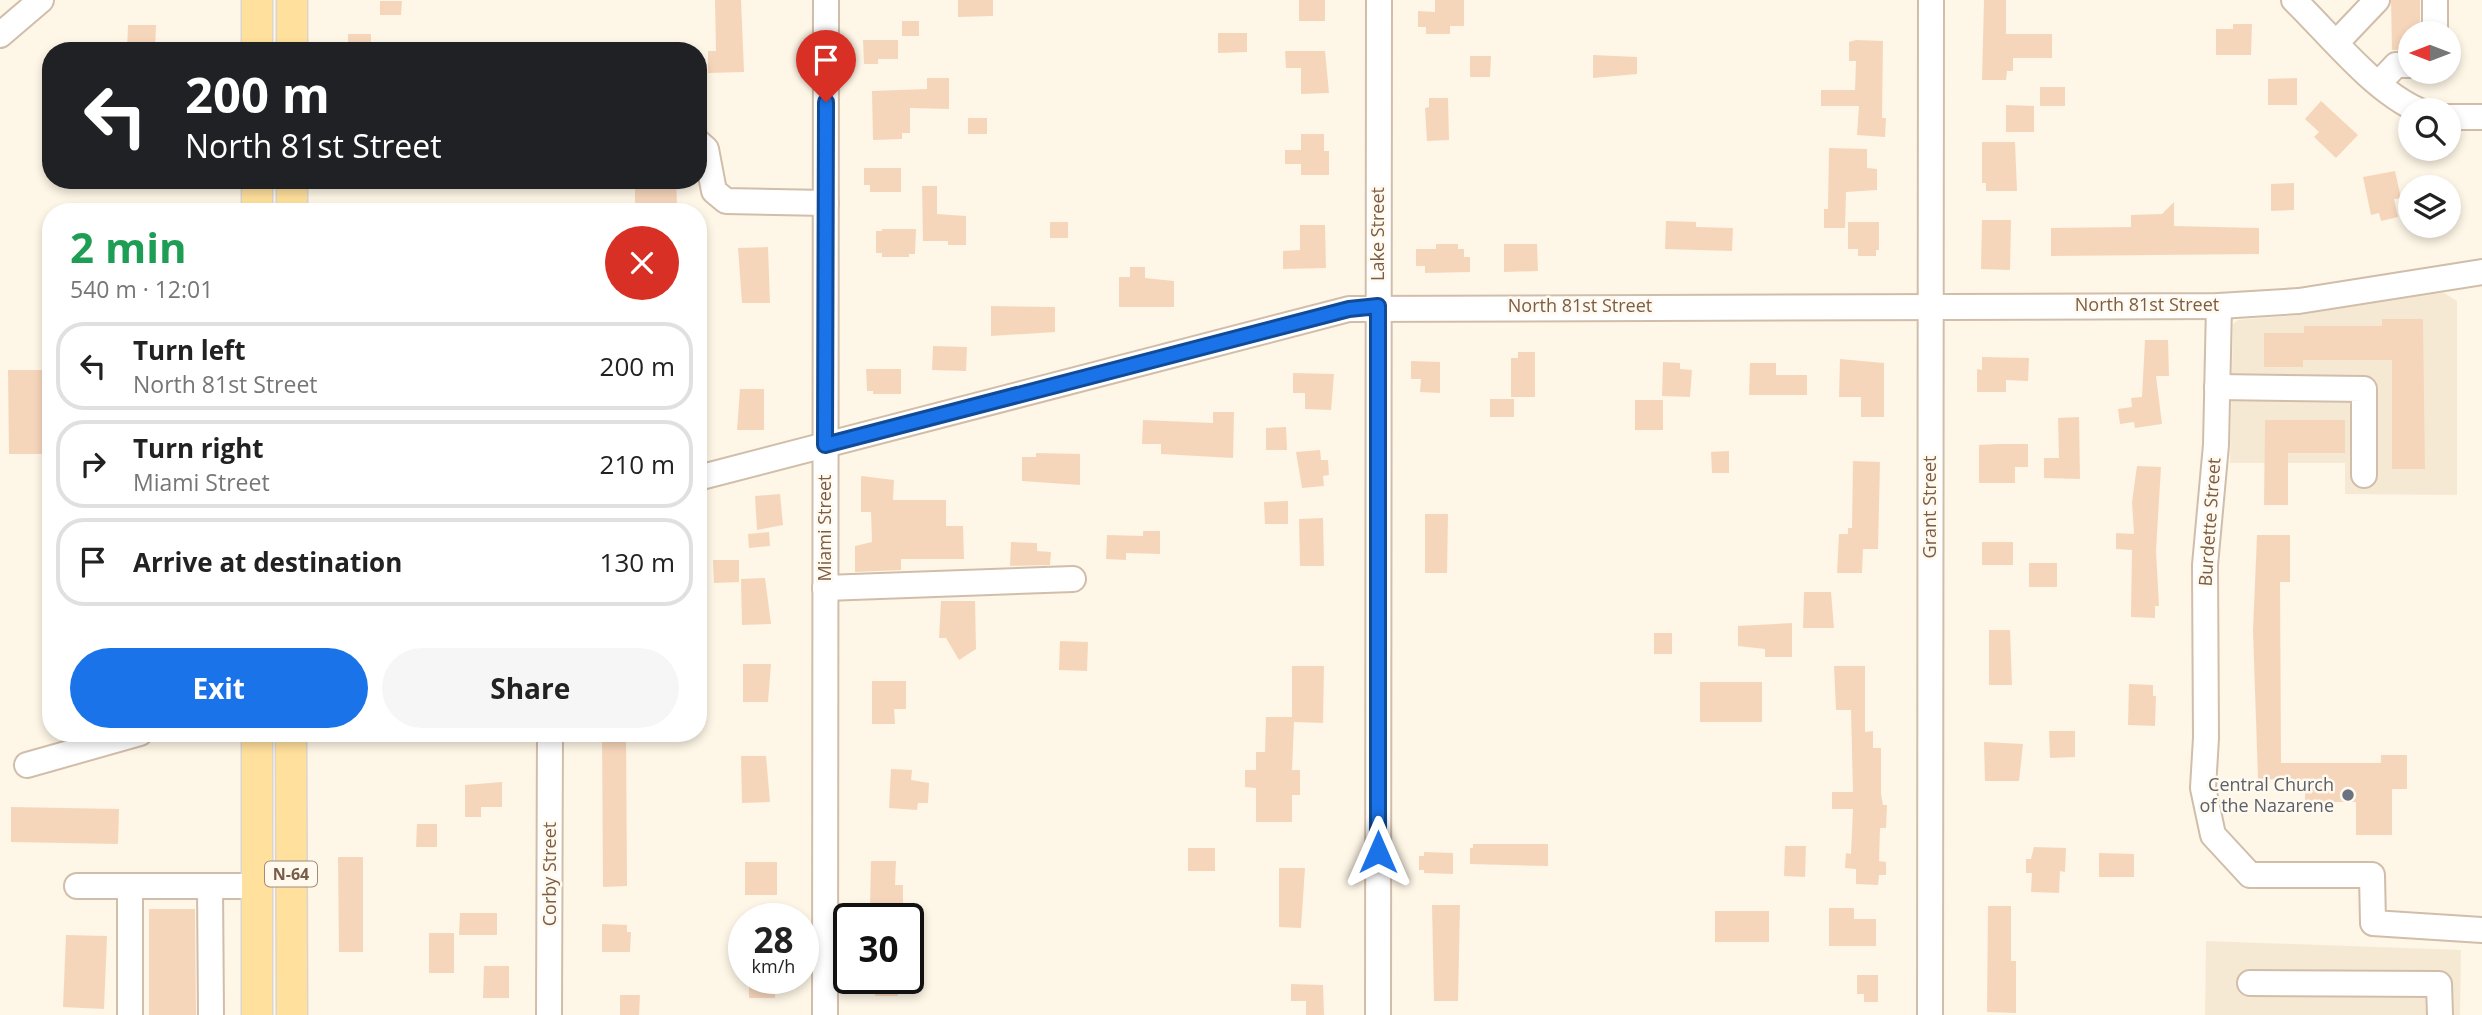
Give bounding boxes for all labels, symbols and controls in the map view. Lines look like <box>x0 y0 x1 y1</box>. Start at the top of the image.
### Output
north arrow <box>2398 21 2460 84</box>
map controls <box>2398 21 2461 238</box>
pin <box>796 30 856 102</box>
icon: arrive <box>807 41 845 79</box>
text: 200 m <box>185 61 330 127</box>
icon: left <box>70 70 161 161</box>
button: search <box>2398 98 2461 161</box>
text: North 81st Street <box>185 124 442 167</box>
button: layers <box>2398 175 2461 238</box>
street label: Lake Street <box>1365 187 1389 281</box>
text: 2 min <box>70 218 187 275</box>
button: close <box>605 226 679 300</box>
text: 540 m · 12:01 <box>70 273 213 305</box>
street label: North 81st Street <box>2075 292 2219 316</box>
street label: North 81st Street <box>1508 293 1652 317</box>
text: Turn left <box>133 332 245 368</box>
icon: left <box>74 347 112 385</box>
text: 200 m <box>600 348 675 384</box>
text: North 81st Street <box>133 368 318 400</box>
text: Turn right <box>133 430 264 466</box>
icon: right <box>74 445 112 483</box>
text: 210 m <box>600 446 675 482</box>
street label: Grant Street <box>1917 456 1941 558</box>
street label: Burdette Street <box>2193 457 2225 587</box>
text: Miami Street <box>133 466 270 498</box>
street label: Miami Street <box>812 475 836 581</box>
icon: arrive <box>74 543 112 581</box>
text: Arrive at destination <box>133 544 402 580</box>
text: 130 m <box>600 544 675 580</box>
button: Exit <box>70 648 368 728</box>
button: Share <box>382 648 679 728</box>
place label: Central Church of the Nazarene <box>2200 772 2334 817</box>
marker: Central Church of the Nazarene <box>2340 787 2356 803</box>
position arrow <box>1341 815 1415 889</box>
street label: Corby Street <box>537 822 561 926</box>
road number: N-64 <box>265 862 317 887</box>
speed limit sign: 30 <box>833 903 924 994</box>
text: 28 <box>753 916 794 963</box>
text: km/h <box>752 954 795 978</box>

